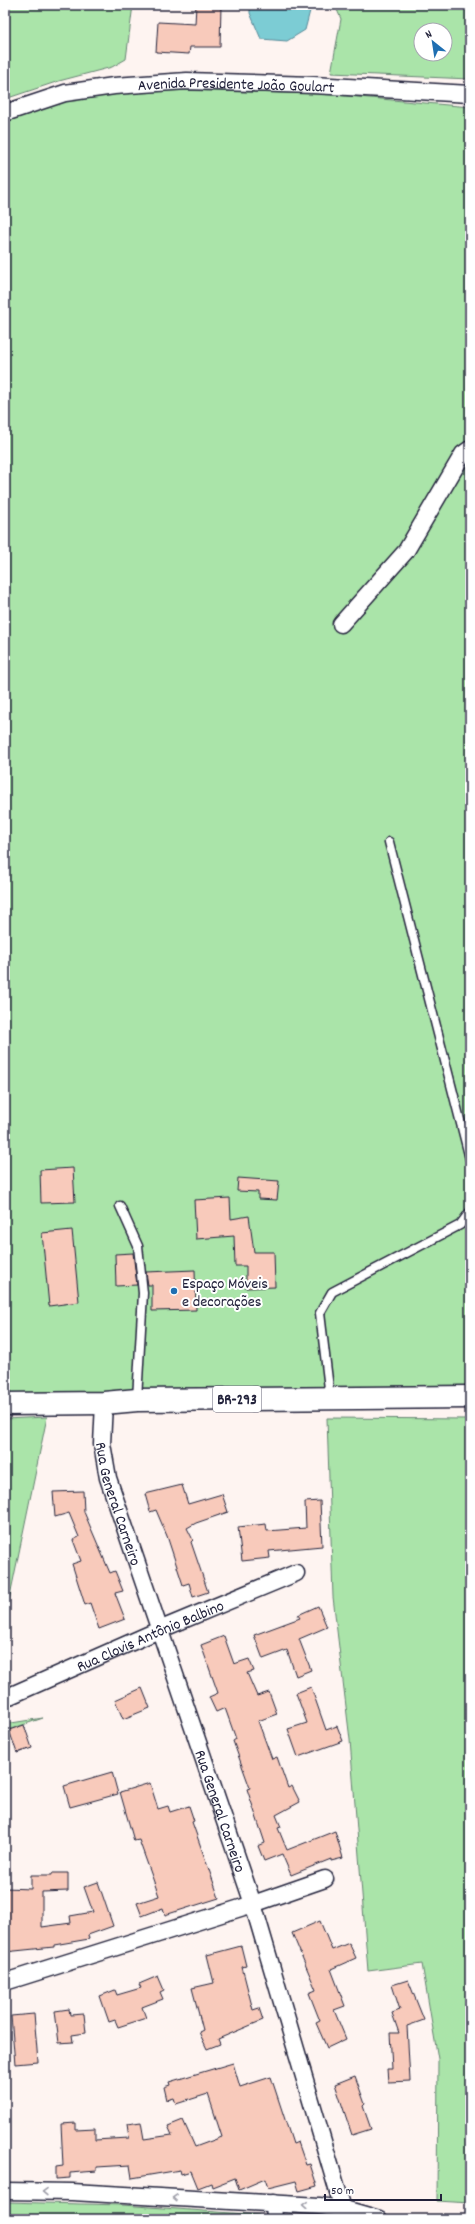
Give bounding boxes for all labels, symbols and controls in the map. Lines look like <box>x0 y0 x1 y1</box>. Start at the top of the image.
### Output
north arrow <box>413 22 453 62</box>
text: N <box>423 27 436 43</box>
street label: Avenida Presidente João Goulart <box>137 72 335 100</box>
place label: Espaço Móveis e decorações <box>182 1273 268 1314</box>
marker: Espaço Móveis e decorações <box>169 1286 179 1296</box>
road number: BR-293 <box>213 1386 261 1412</box>
street label: Rua General Carneiro <box>88 1440 146 1569</box>
street label: Rua Clovis Antônio Balbino <box>73 1595 228 1679</box>
street label: Rua General Carneiro <box>187 1747 250 1876</box>
scale bar <box>325 2176 441 2202</box>
text: 50 m <box>331 2183 354 2200</box>
one-way arrow <box>42 2188 48 2196</box>
one-way arrow <box>172 2193 178 2202</box>
one-way arrow <box>302 2201 308 2210</box>

